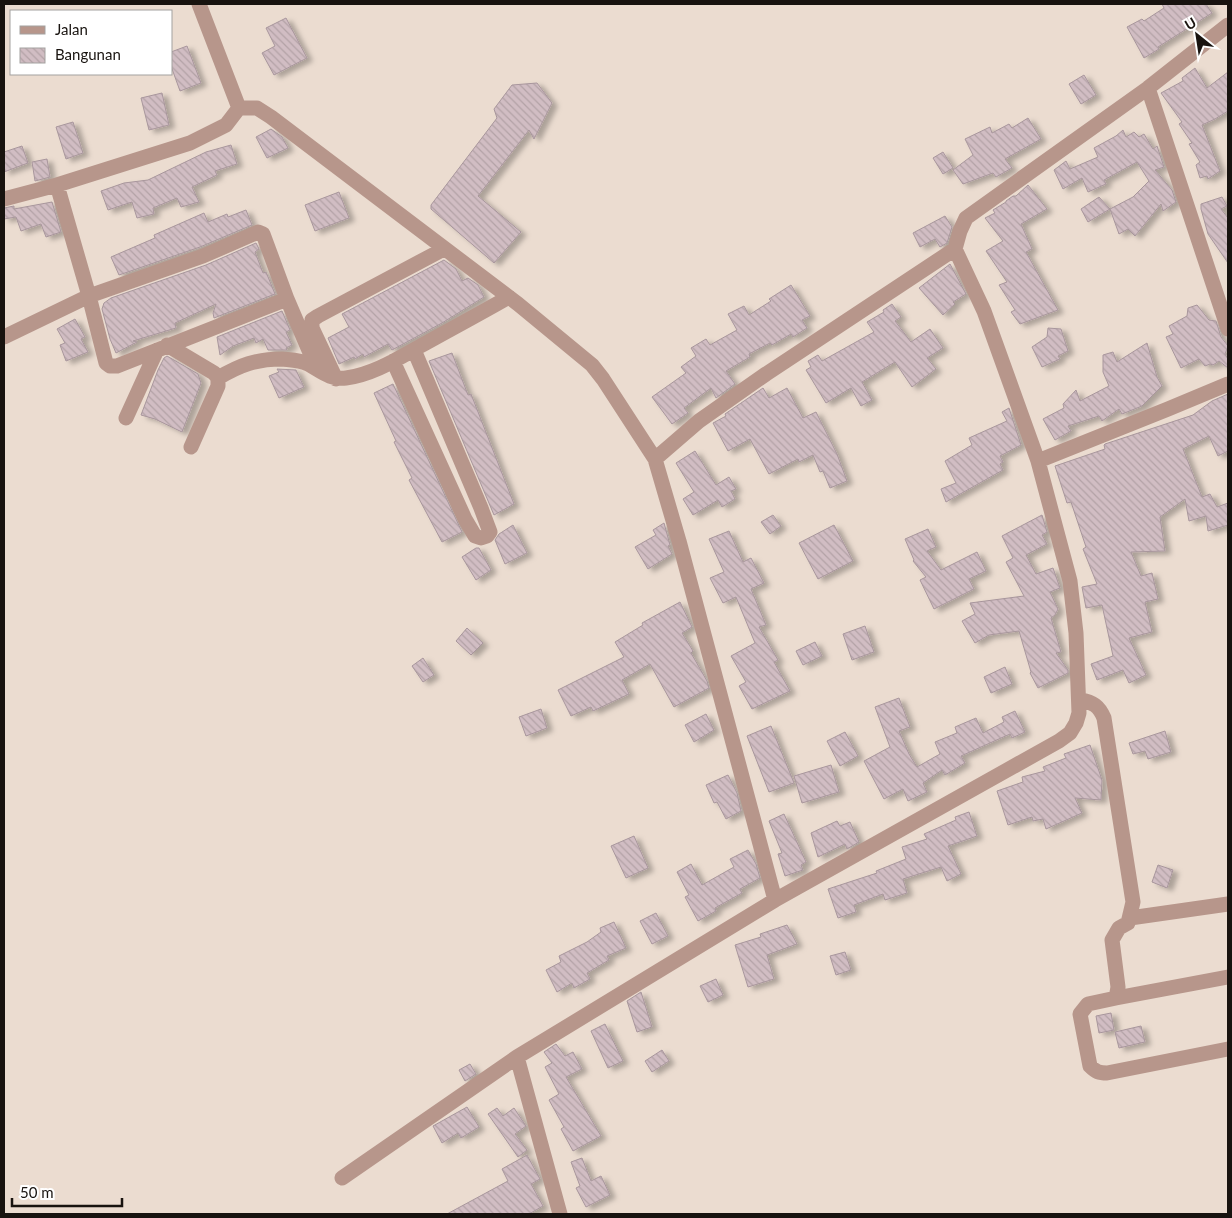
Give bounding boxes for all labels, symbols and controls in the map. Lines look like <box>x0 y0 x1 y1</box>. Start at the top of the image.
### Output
legend <box>10 10 172 75</box>
north arrow <box>1172 10 1222 60</box>
text: U <box>1181 13 1199 33</box>
text: Jalan <box>55 20 88 38</box>
text: Bangunan <box>55 45 121 63</box>
scale bar <box>12 1176 122 1208</box>
text: 50 m <box>20 1183 54 1201</box>

